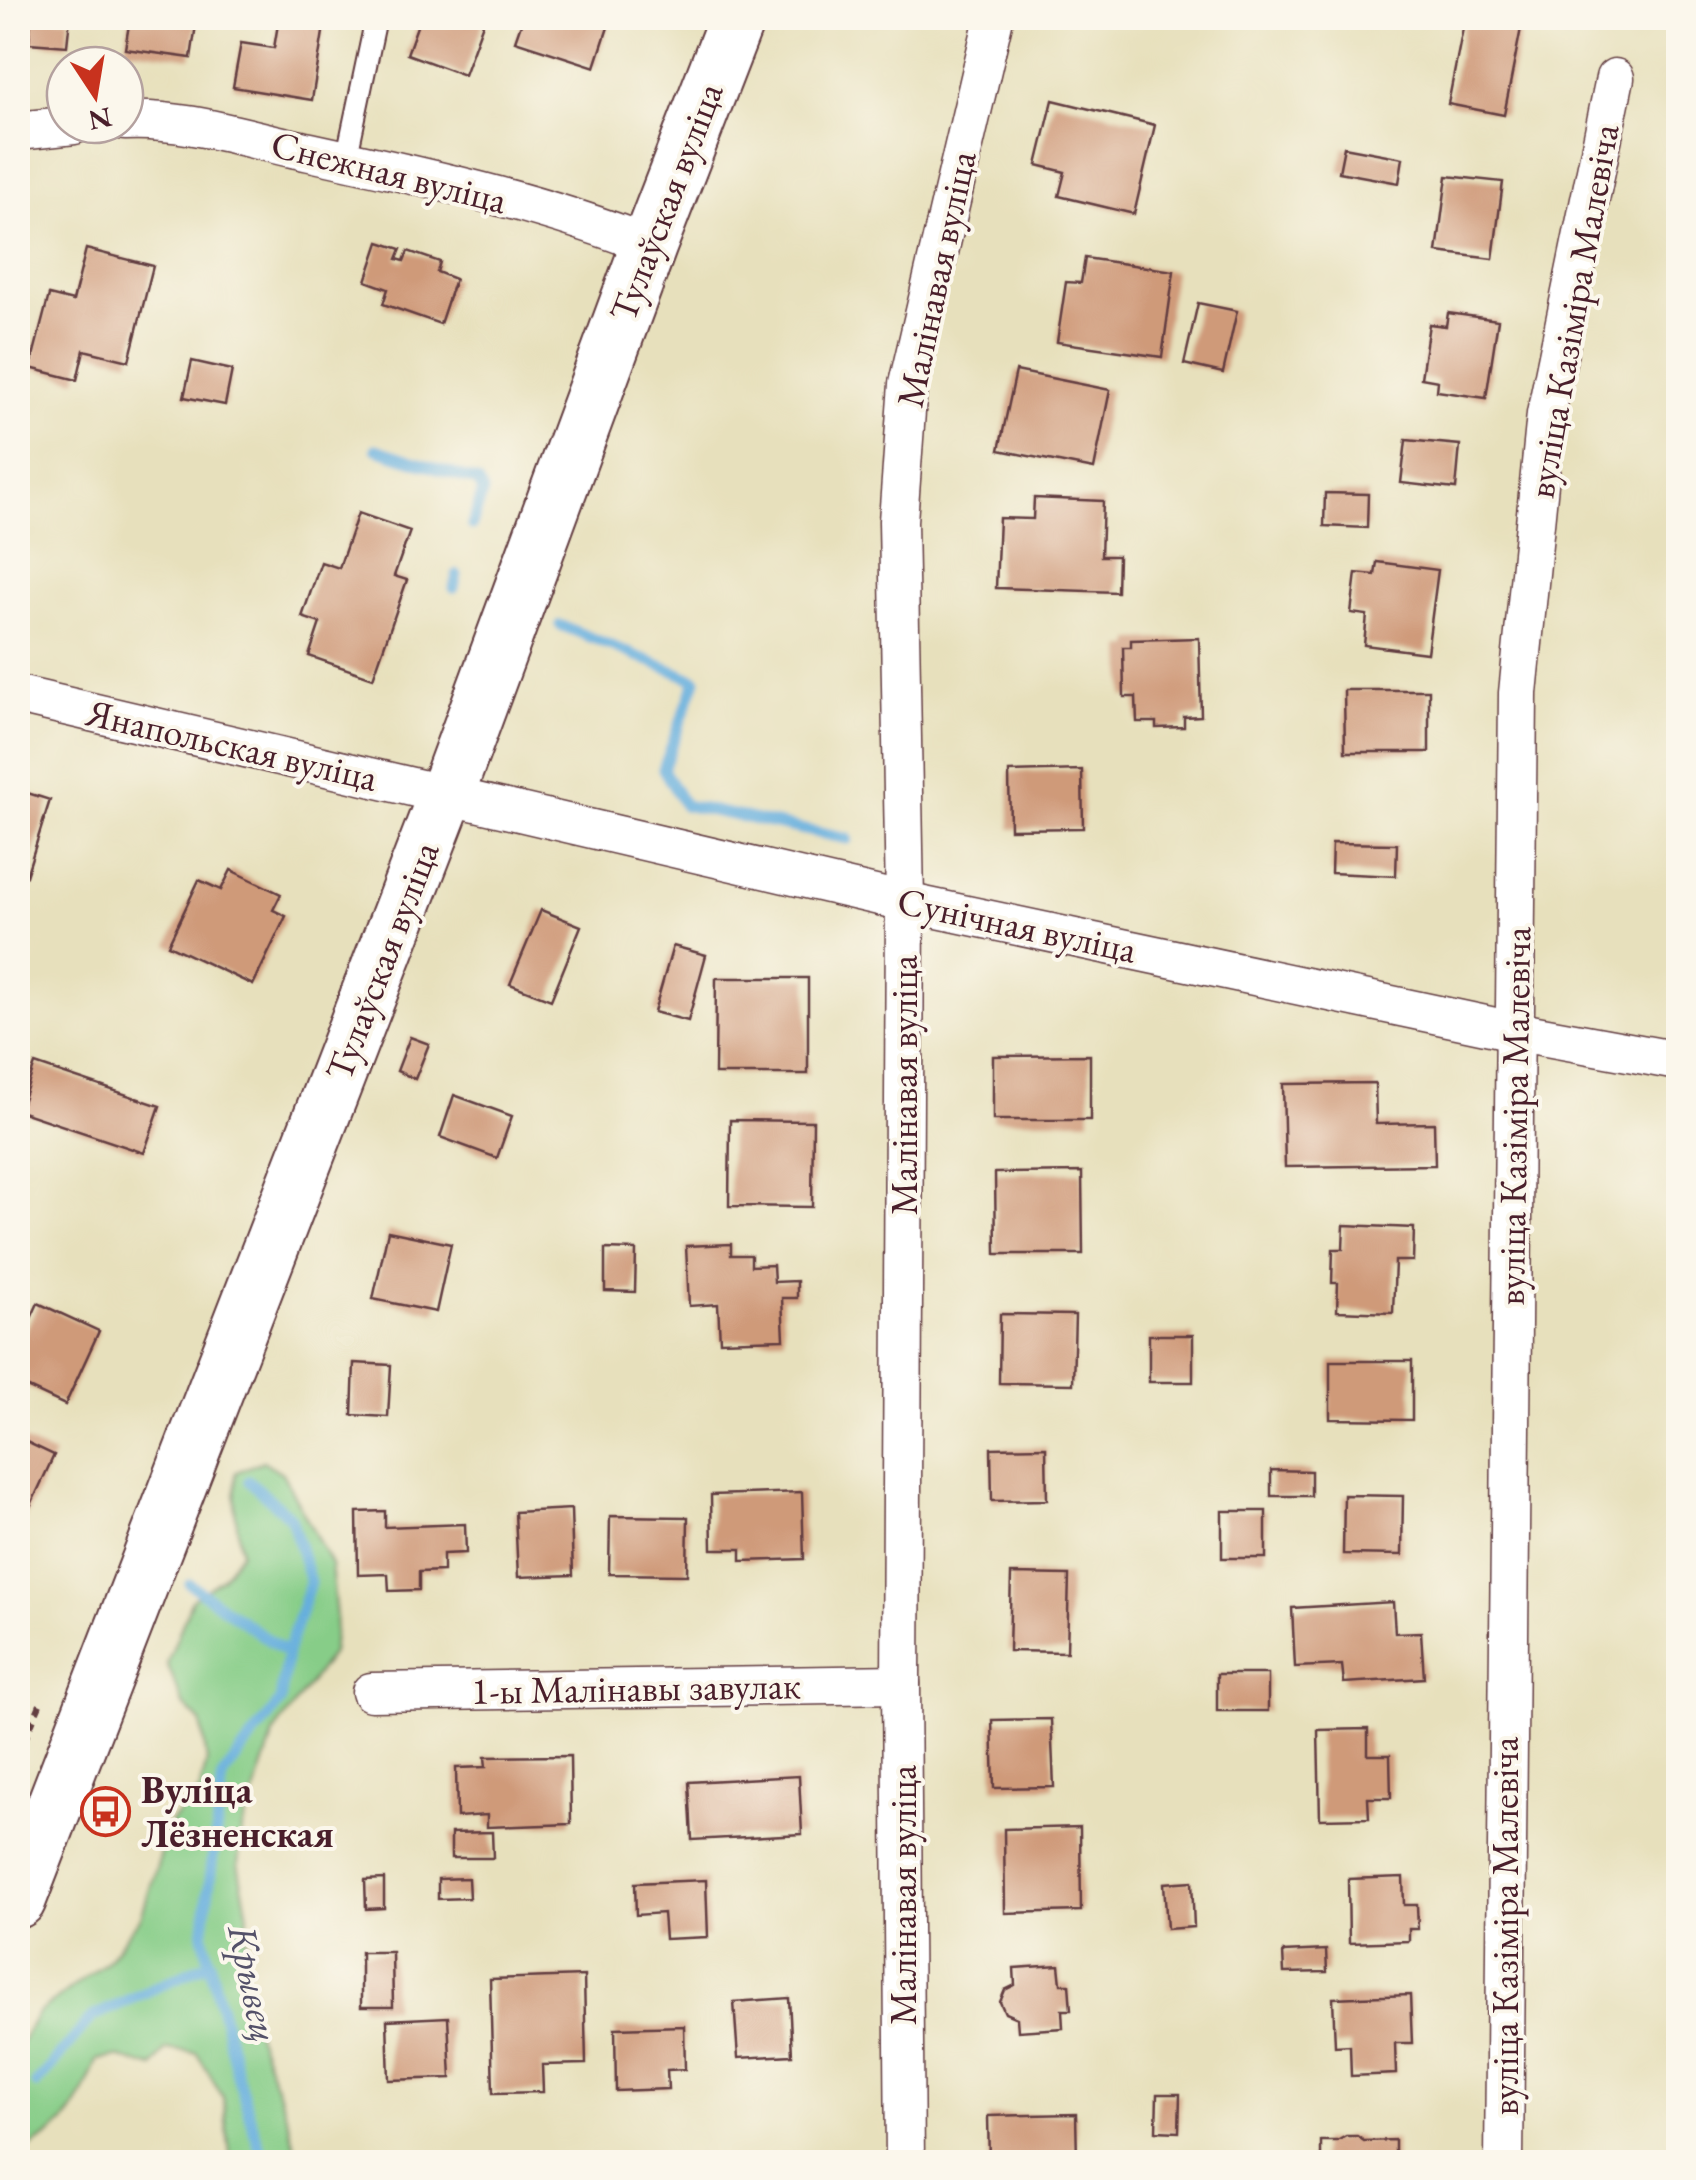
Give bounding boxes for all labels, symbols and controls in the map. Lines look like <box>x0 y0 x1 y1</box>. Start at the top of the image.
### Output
north arrow <box>45 45 145 145</box>
street label: Тулаўская вуліца <box>598 75 734 328</box>
text: N <box>85 99 115 139</box>
street label: Снежная вуліца <box>266 119 513 225</box>
street label: вуліца Казіміра Малевіча <box>1515 119 1630 502</box>
street label: Малінавая вуліца <box>884 146 987 411</box>
street label: Янапольская вуліца <box>81 687 383 802</box>
street label: Тулаўская вуліца <box>314 834 450 1087</box>
street label: Сунічная вуліца <box>893 875 1142 974</box>
street label: вуліца Казіміра Малевіча <box>1486 925 1541 1306</box>
street label: Малінавая вуліца <box>879 954 928 1215</box>
street label: 1-ы Малінавы завулак <box>471 1660 801 1715</box>
street label: вуліца Казіміра Малевіча <box>1480 1736 1529 2115</box>
street label: Малінавая вуліца <box>878 1764 927 2025</box>
place label: Вуліца Лёзненская <box>141 1765 334 1858</box>
bus stop icon: Вуліца Лёзненская <box>80 1786 132 1838</box>
water label: Крывец <box>216 1918 292 2047</box>

